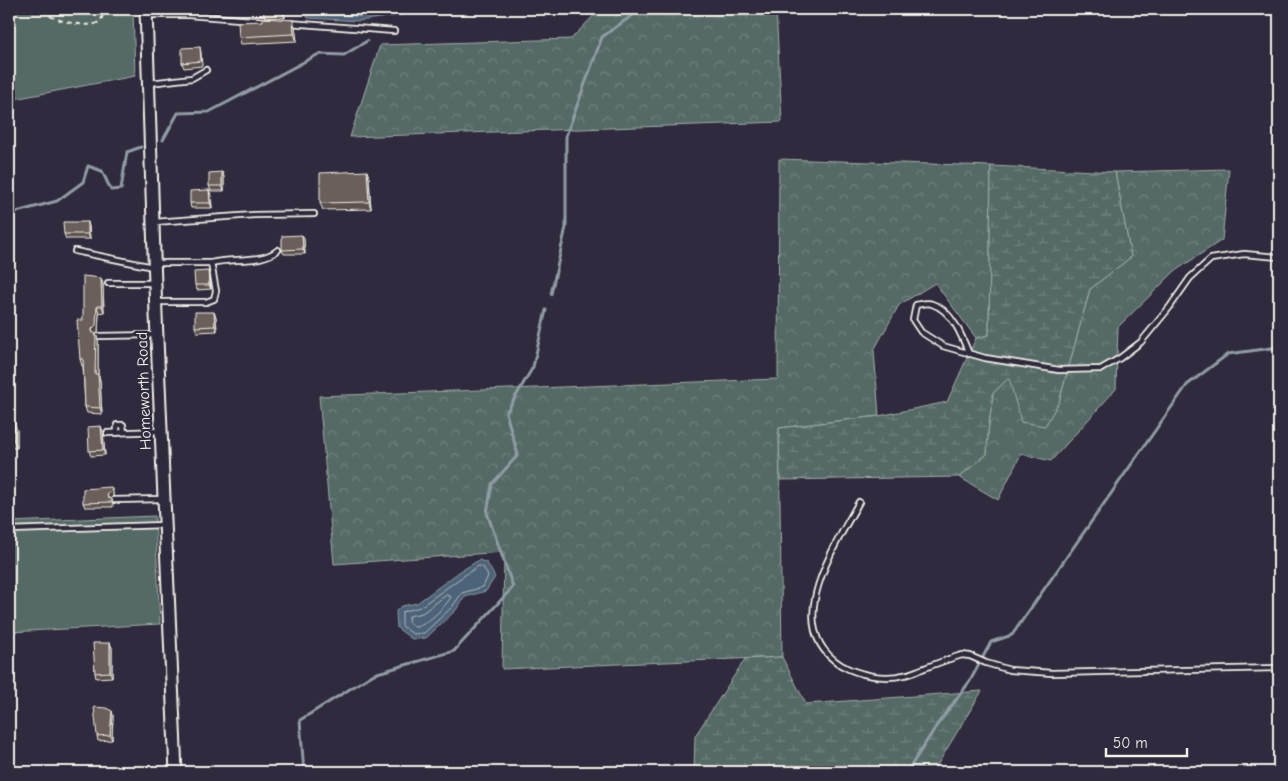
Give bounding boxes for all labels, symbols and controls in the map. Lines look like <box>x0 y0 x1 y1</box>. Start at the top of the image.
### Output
street label: Homeworth Road <box>133 331 155 450</box>
scale bar <box>1106 726 1187 758</box>
text: 50 m <box>1113 734 1148 752</box>

